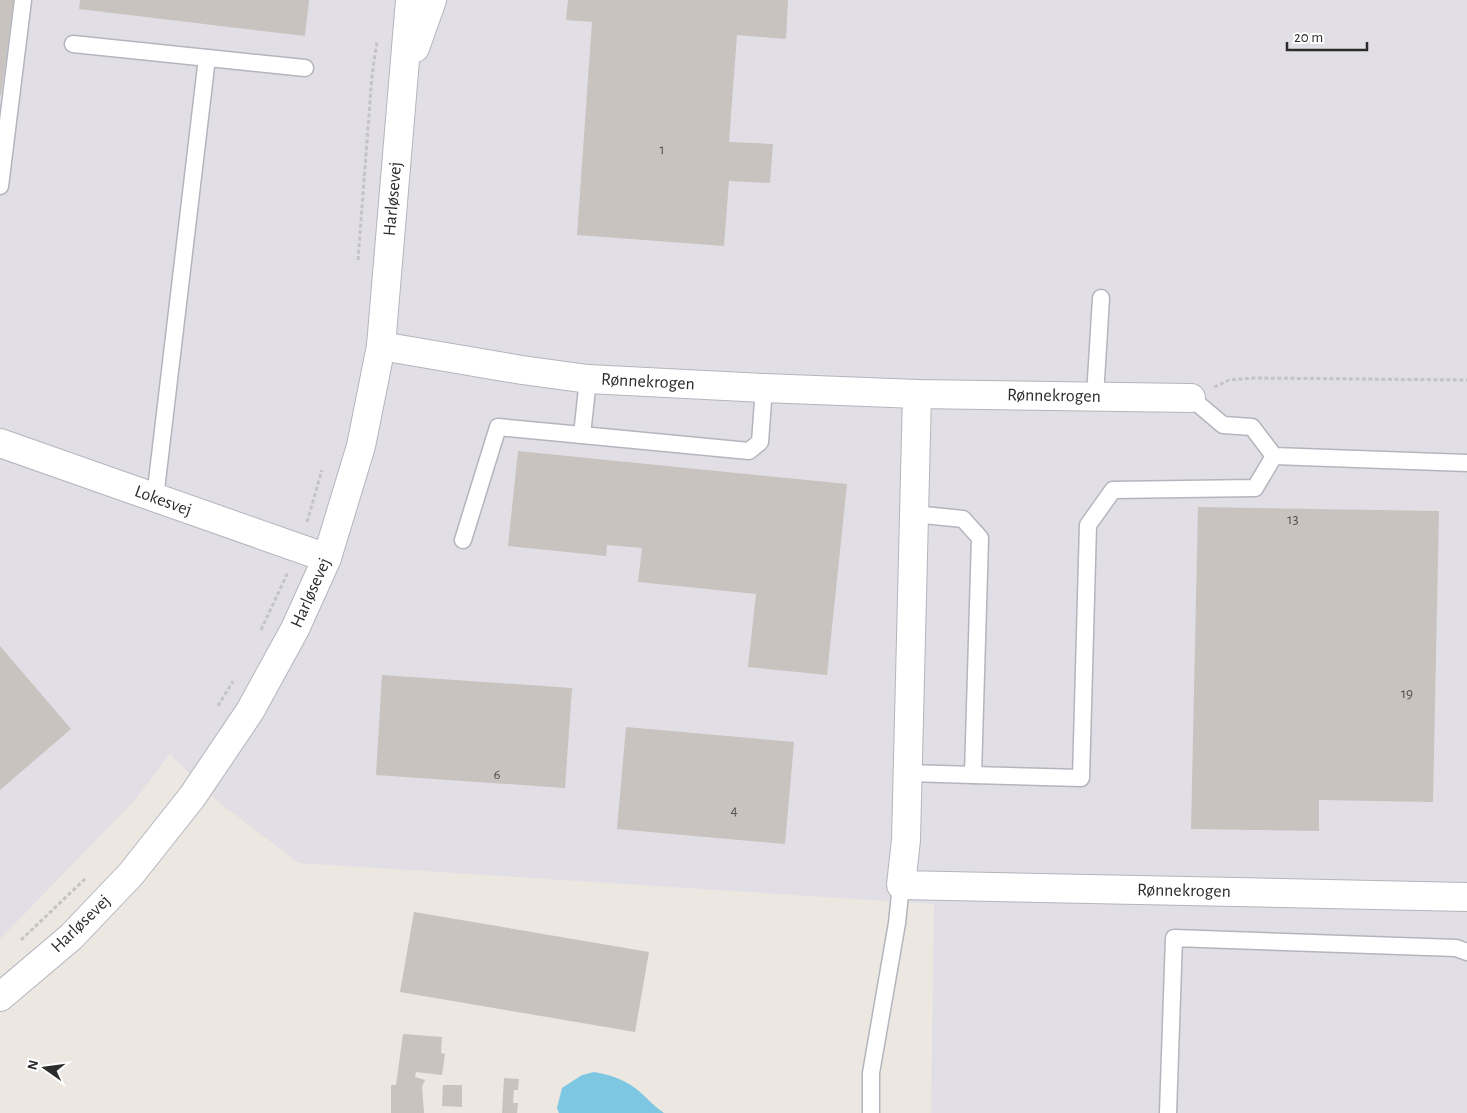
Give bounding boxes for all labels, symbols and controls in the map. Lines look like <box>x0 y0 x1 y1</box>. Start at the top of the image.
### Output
scale bar <box>1287 20 1367 52</box>
text: 20 m <box>1294 30 1323 45</box>
house number: 1 <box>659 142 665 157</box>
street label: Harløsevej <box>381 161 405 237</box>
street label: Rønnekrogen <box>601 371 695 393</box>
street label: Rønnekrogen <box>1007 386 1101 406</box>
street label: Lokesvej <box>132 482 194 520</box>
house number: 13 <box>1287 512 1299 527</box>
street label: Harløsevej <box>288 555 334 631</box>
house number: 19 <box>1401 686 1413 701</box>
house number: 6 <box>493 767 501 782</box>
house number: 4 <box>730 803 738 818</box>
street label: Rønnekrogen <box>1137 881 1231 901</box>
street label: Harløsevej <box>48 892 114 956</box>
north arrow <box>20 1043 70 1093</box>
text: N <box>25 1059 41 1072</box>

